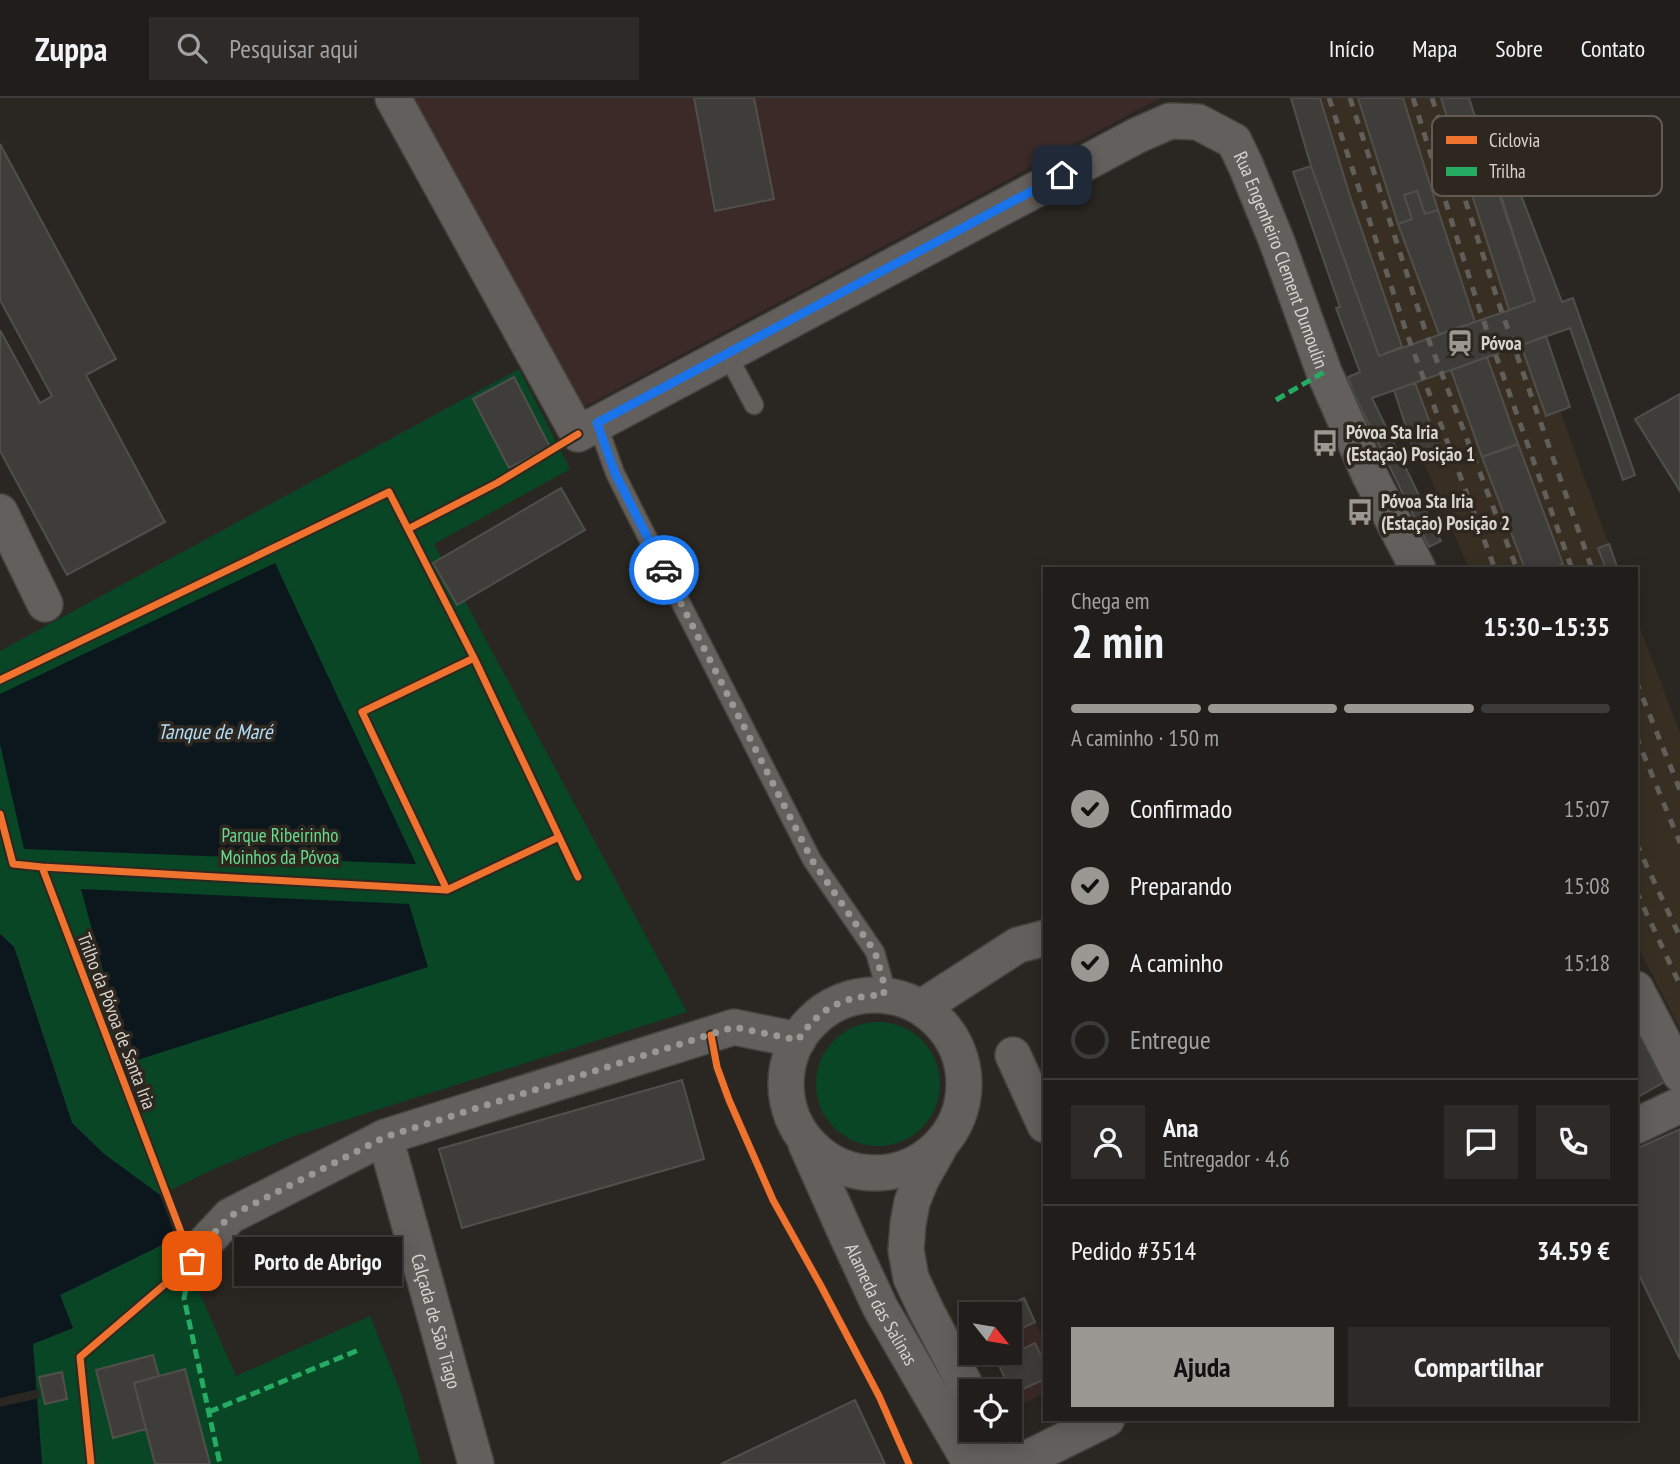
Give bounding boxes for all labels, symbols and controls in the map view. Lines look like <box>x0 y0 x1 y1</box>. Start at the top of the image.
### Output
search box <box>149 17 639 80</box>
text: Zuppa <box>35 27 107 70</box>
icon: search <box>173 29 211 67</box>
text: Pesquisar aqui <box>229 32 358 65</box>
text: Início <box>1329 33 1374 64</box>
text: Mapa <box>1412 33 1457 64</box>
text: Sobre <box>1495 33 1543 64</box>
text: Contato <box>1581 33 1645 64</box>
legend <box>1432 116 1662 196</box>
text: Ciclovia <box>1489 128 1540 152</box>
pin <box>1032 145 1092 205</box>
street label: Rua Engenheiro Clement Dumoulin <box>1229 147 1334 372</box>
icon: home <box>1043 156 1081 194</box>
text: Trilha <box>1489 159 1526 183</box>
station icon: Póvoa <box>1445 328 1475 358</box>
place label: Póvoa <box>1481 331 1522 355</box>
place label: Póvoa Sta Iria (Estação) Posição 1 <box>1346 420 1475 466</box>
bus stop icon: Póvoa Sta Iria (Estação) Posição 1 <box>1310 428 1340 458</box>
place label: Póvoa Sta Iria (Estação) Posição 2 <box>1381 489 1510 535</box>
bus stop icon: Póvoa Sta Iria (Estação) Posição 2 <box>1345 497 1375 527</box>
courier <box>629 535 699 605</box>
icon: car <box>645 551 683 589</box>
text: Chega em <box>1071 586 1149 615</box>
text: 15:30–15:35 <box>1483 610 1610 643</box>
text: 2 min <box>1071 611 1164 671</box>
water label: Tanque de Maré <box>158 718 275 745</box>
text: A caminho · 150 m <box>1071 723 1219 752</box>
icon: check <box>1071 790 1109 828</box>
text: Confirmado <box>1130 792 1232 825</box>
text: 15:07 <box>1564 794 1610 823</box>
park label: Parque Ribeirinho Moinhos da Póvoa <box>221 823 339 869</box>
icon: check <box>1071 867 1109 905</box>
text: Preparando <box>1130 869 1232 902</box>
text: 15:08 <box>1564 871 1610 900</box>
street label: Trilho da Póvoa de Santa Iria <box>72 930 162 1112</box>
icon: check <box>1071 944 1109 982</box>
text: A caminho <box>1130 946 1223 979</box>
text: 15:18 <box>1564 948 1610 977</box>
text: Entregue <box>1130 1023 1211 1056</box>
button: person <box>1071 1105 1145 1179</box>
button: chat <box>1444 1105 1518 1179</box>
button: phone <box>1536 1105 1610 1179</box>
text: Ana <box>1163 1111 1198 1144</box>
text: Entregador · 4.6 <box>1163 1144 1290 1173</box>
pin <box>162 1231 222 1291</box>
text: Pedido #3514 <box>1071 1234 1196 1267</box>
text: 34.59 € <box>1537 1234 1610 1267</box>
callout: Porto de Abrigo <box>234 1236 402 1286</box>
street label: Alameda das Salinas <box>840 1239 923 1369</box>
icon: bag <box>173 1242 211 1280</box>
text: Porto de Abrigo <box>254 1247 382 1276</box>
street label: Calçada de São Tiago <box>406 1251 466 1391</box>
north arrow <box>959 1302 1022 1365</box>
map controls <box>959 1302 1022 1442</box>
button: Ajuda <box>1071 1327 1334 1407</box>
button: Compartilhar <box>1348 1327 1610 1407</box>
button: locate <box>959 1379 1022 1442</box>

